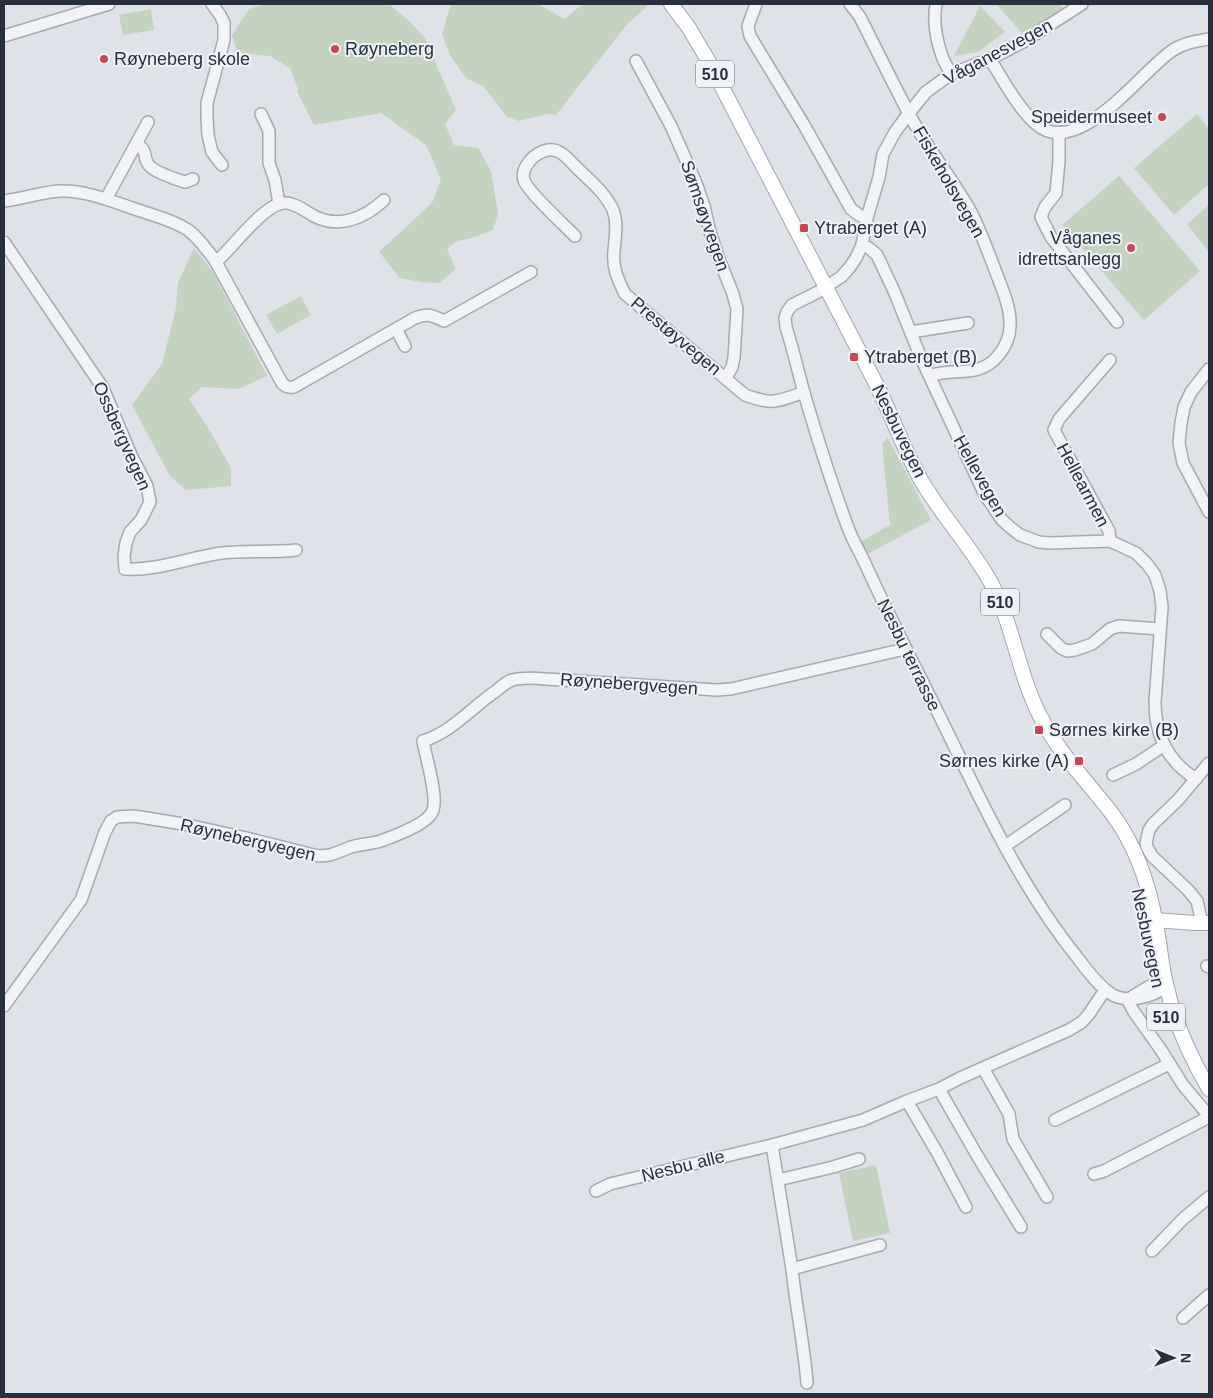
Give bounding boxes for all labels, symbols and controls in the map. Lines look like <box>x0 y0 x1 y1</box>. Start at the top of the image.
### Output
street label: Våganesvegen <box>940 15 1056 89</box>
place label: Røyneberg <box>345 39 434 59</box>
marker: Røyneberg <box>329 43 341 55</box>
place label: Røyneberg skole <box>114 49 250 69</box>
marker: Røyneberg skole <box>98 53 110 65</box>
road number: 510 <box>696 61 734 88</box>
place label: Speidermuseet <box>1031 107 1152 127</box>
marker: Speidermuseet <box>1156 111 1168 123</box>
street label: Fiskeholsvegen <box>909 123 989 241</box>
street label: Sømsøyvegen <box>677 158 733 274</box>
place label: Ytraberget (A) <box>814 218 927 238</box>
marker: Ytraberget (A) <box>798 222 810 234</box>
place label: Våganes idrettsanlegg <box>1018 228 1121 269</box>
marker: Våganes idrettsanlegg <box>1125 242 1137 254</box>
street label: Prestøyvegen <box>627 293 725 379</box>
place label: Ytraberget (B) <box>864 347 977 367</box>
marker: Ytraberget (B) <box>848 351 860 363</box>
street label: Ossbergvegen <box>89 378 155 494</box>
street label: Nesbuvegen <box>868 381 930 481</box>
street label: Hellevegen <box>949 432 1011 520</box>
street label: Hellearmen <box>1053 440 1113 530</box>
road number: 510 <box>981 588 1019 616</box>
street label: Nesbu terrasse <box>873 596 945 714</box>
street label: Røynebergvegen <box>559 669 699 699</box>
place label: Sørnes kirke (B) <box>1049 720 1179 740</box>
marker: Sørnes kirke (B) <box>1033 724 1045 736</box>
place label: Sørnes kirke (A) <box>939 751 1069 771</box>
marker: Sørnes kirke (A) <box>1073 755 1085 767</box>
street label: Røynebergvegen <box>178 815 318 865</box>
street label: Nesbuvegen <box>1128 886 1168 990</box>
road number: 510 <box>1147 1004 1185 1030</box>
street label: Nesbu alle <box>639 1146 727 1186</box>
north arrow <box>1148 1333 1198 1383</box>
text: N <box>1178 1353 1194 1363</box>

